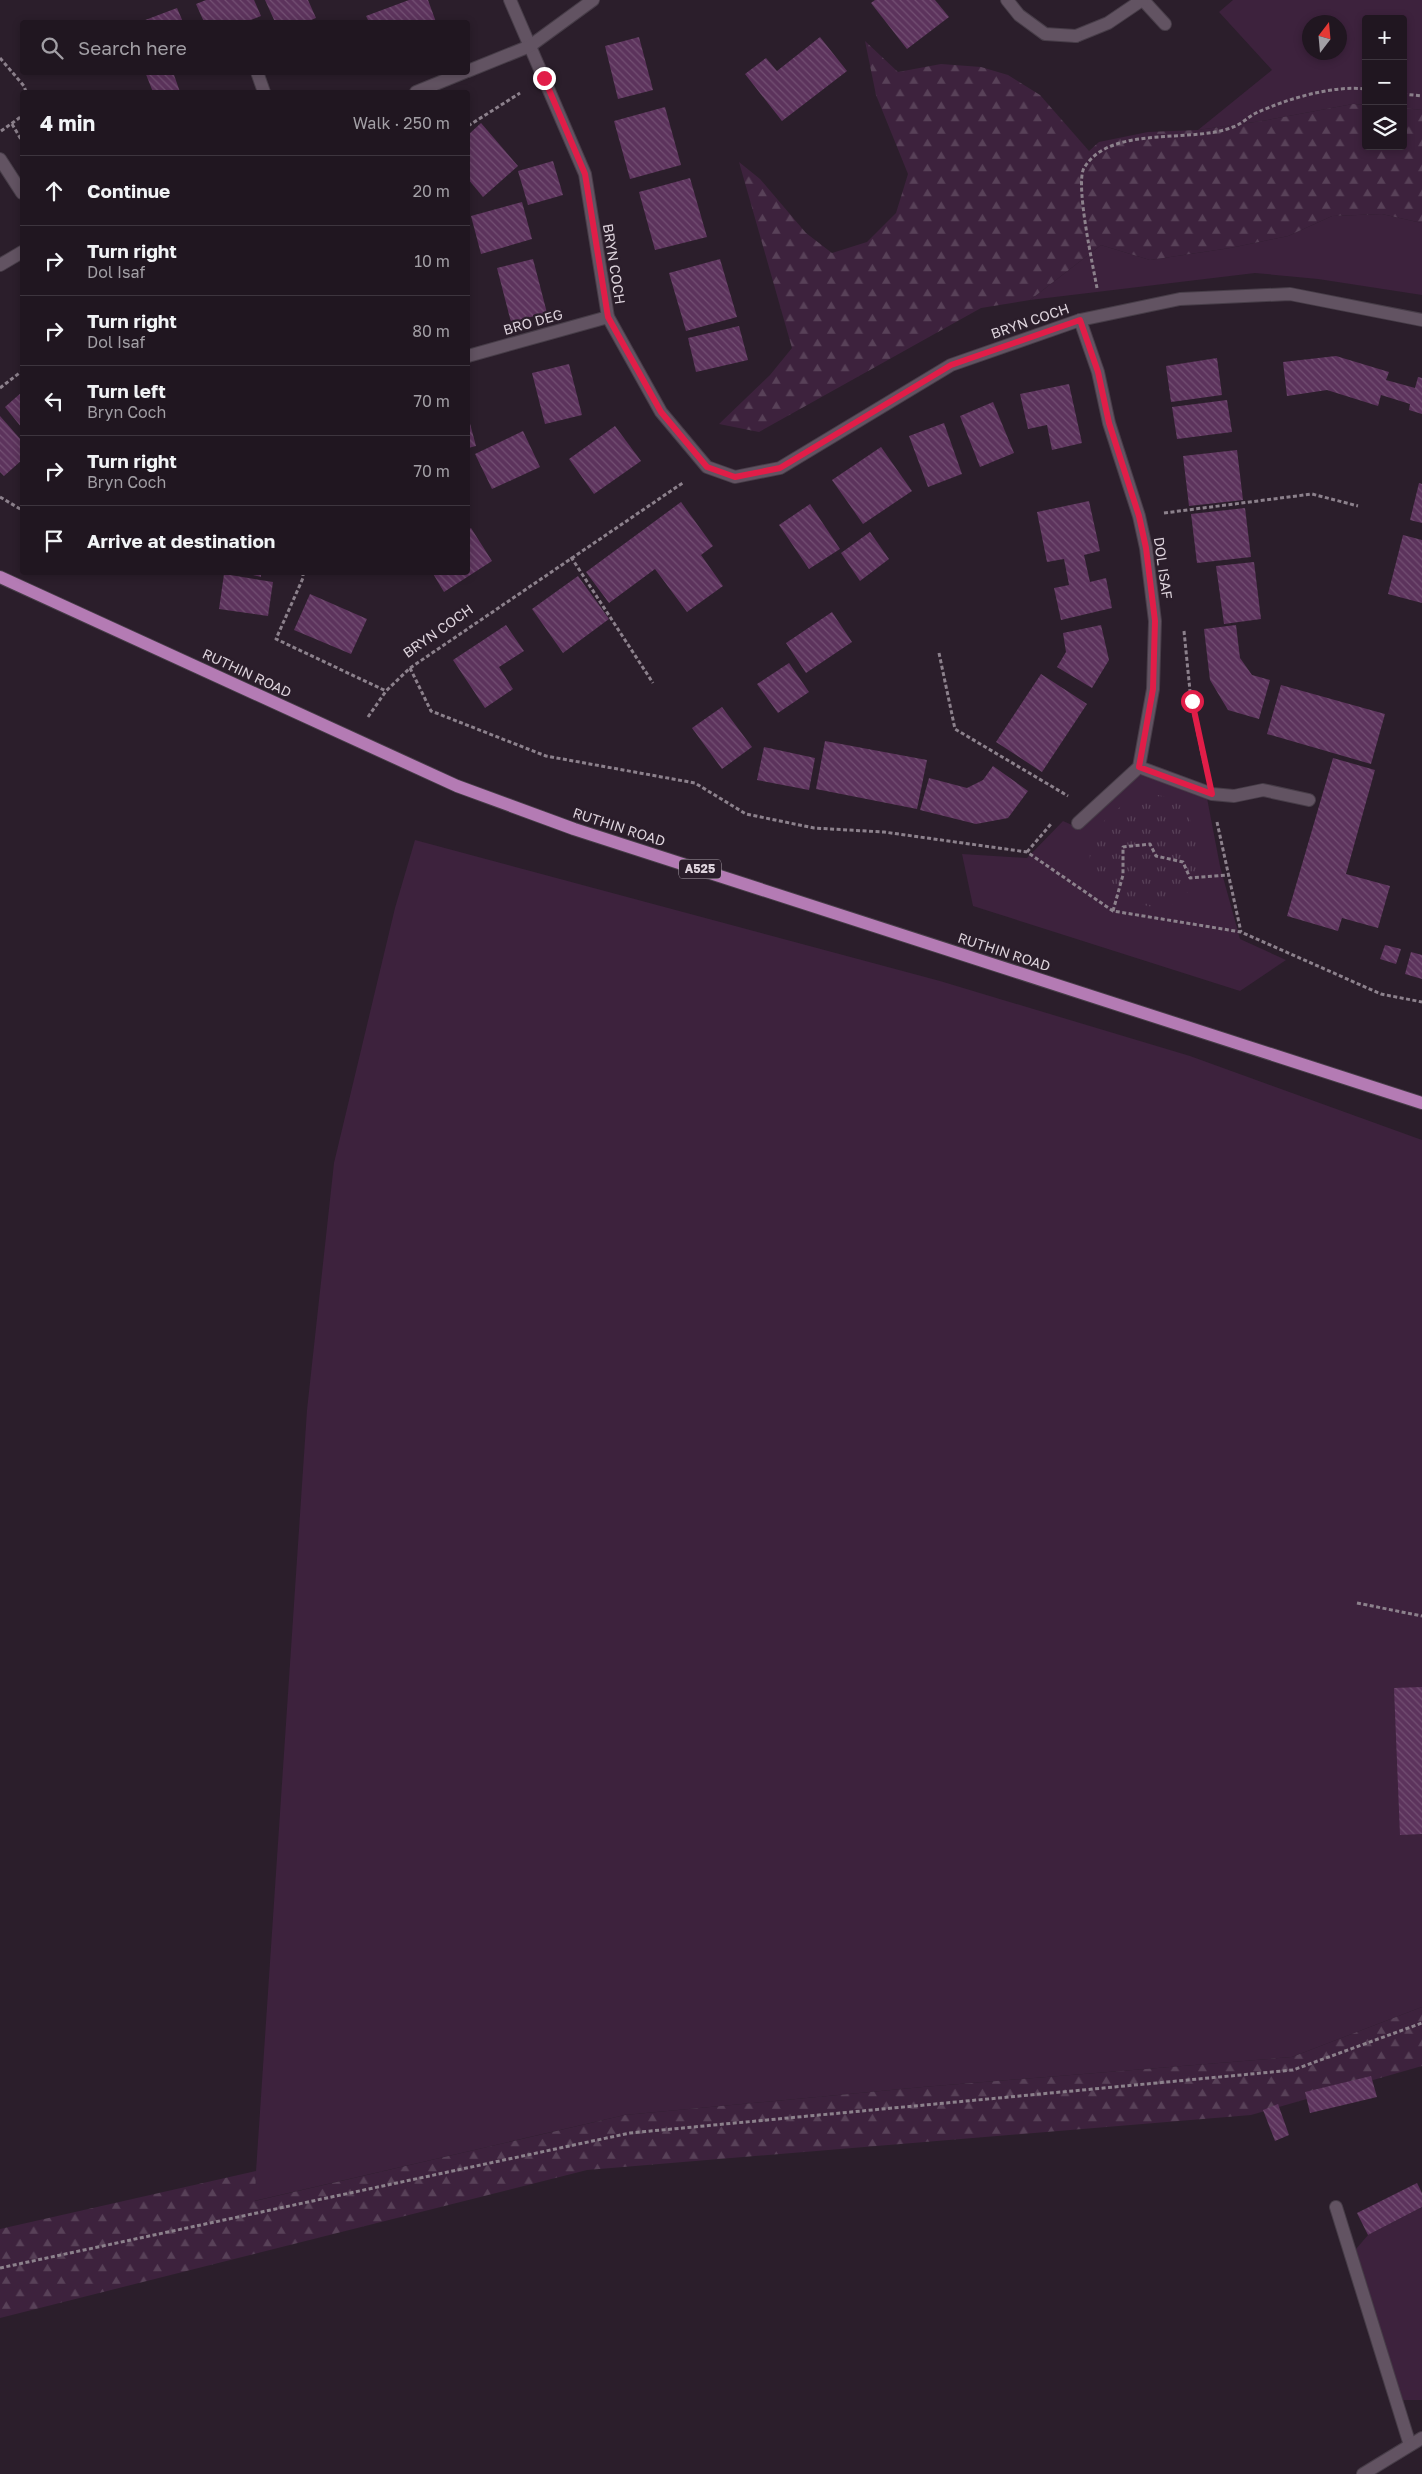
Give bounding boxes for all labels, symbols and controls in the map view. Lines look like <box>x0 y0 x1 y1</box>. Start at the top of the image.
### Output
north arrow <box>1302 15 1347 60</box>
map controls <box>1362 15 1407 150</box>
button: + <box>1362 15 1407 60</box>
search box <box>20 20 470 75</box>
icon: search <box>38 34 66 62</box>
text: Search here <box>78 36 187 59</box>
button: − <box>1362 60 1407 105</box>
route end <box>533 67 556 90</box>
button: layers <box>1362 105 1407 150</box>
text: 4 min <box>40 110 95 136</box>
text: Walk · 250 m <box>353 113 450 133</box>
icon: ahead <box>40 177 68 205</box>
text: Continue <box>87 179 170 202</box>
text: 20 m <box>413 181 450 201</box>
street label: BRYN COCH <box>600 222 629 306</box>
text: Turn right <box>87 239 177 262</box>
icon: right <box>40 247 68 275</box>
text: 10 m <box>414 251 450 271</box>
text: Dol Isaf <box>87 262 145 282</box>
street label: BRYN COCH <box>988 299 1071 342</box>
street label: BRO DEG <box>501 305 565 338</box>
text: Turn right <box>87 309 177 332</box>
icon: right <box>40 317 68 345</box>
text: 80 m <box>412 321 450 341</box>
text: Dol Isaf <box>87 332 145 352</box>
text: Turn left <box>87 379 166 402</box>
icon: left <box>40 387 68 415</box>
text: 70 m <box>413 391 450 411</box>
text: Bryn Coch <box>87 402 166 422</box>
text: Turn right <box>87 449 177 472</box>
icon: right <box>40 457 68 485</box>
text: 70 m <box>413 461 450 481</box>
text: Bryn Coch <box>87 472 166 492</box>
icon: arrive <box>40 527 68 555</box>
text: Arrive at destination <box>87 529 275 552</box>
street label: DOL ISAF <box>1151 536 1176 600</box>
street label: BRYN COCH <box>399 600 476 661</box>
street label: RUTHIN ROAD <box>200 645 294 701</box>
route start <box>1181 690 1204 713</box>
street label: RUTHIN ROAD <box>571 804 668 849</box>
road number: A525 <box>679 860 721 879</box>
street label: RUTHIN ROAD <box>956 929 1053 974</box>

